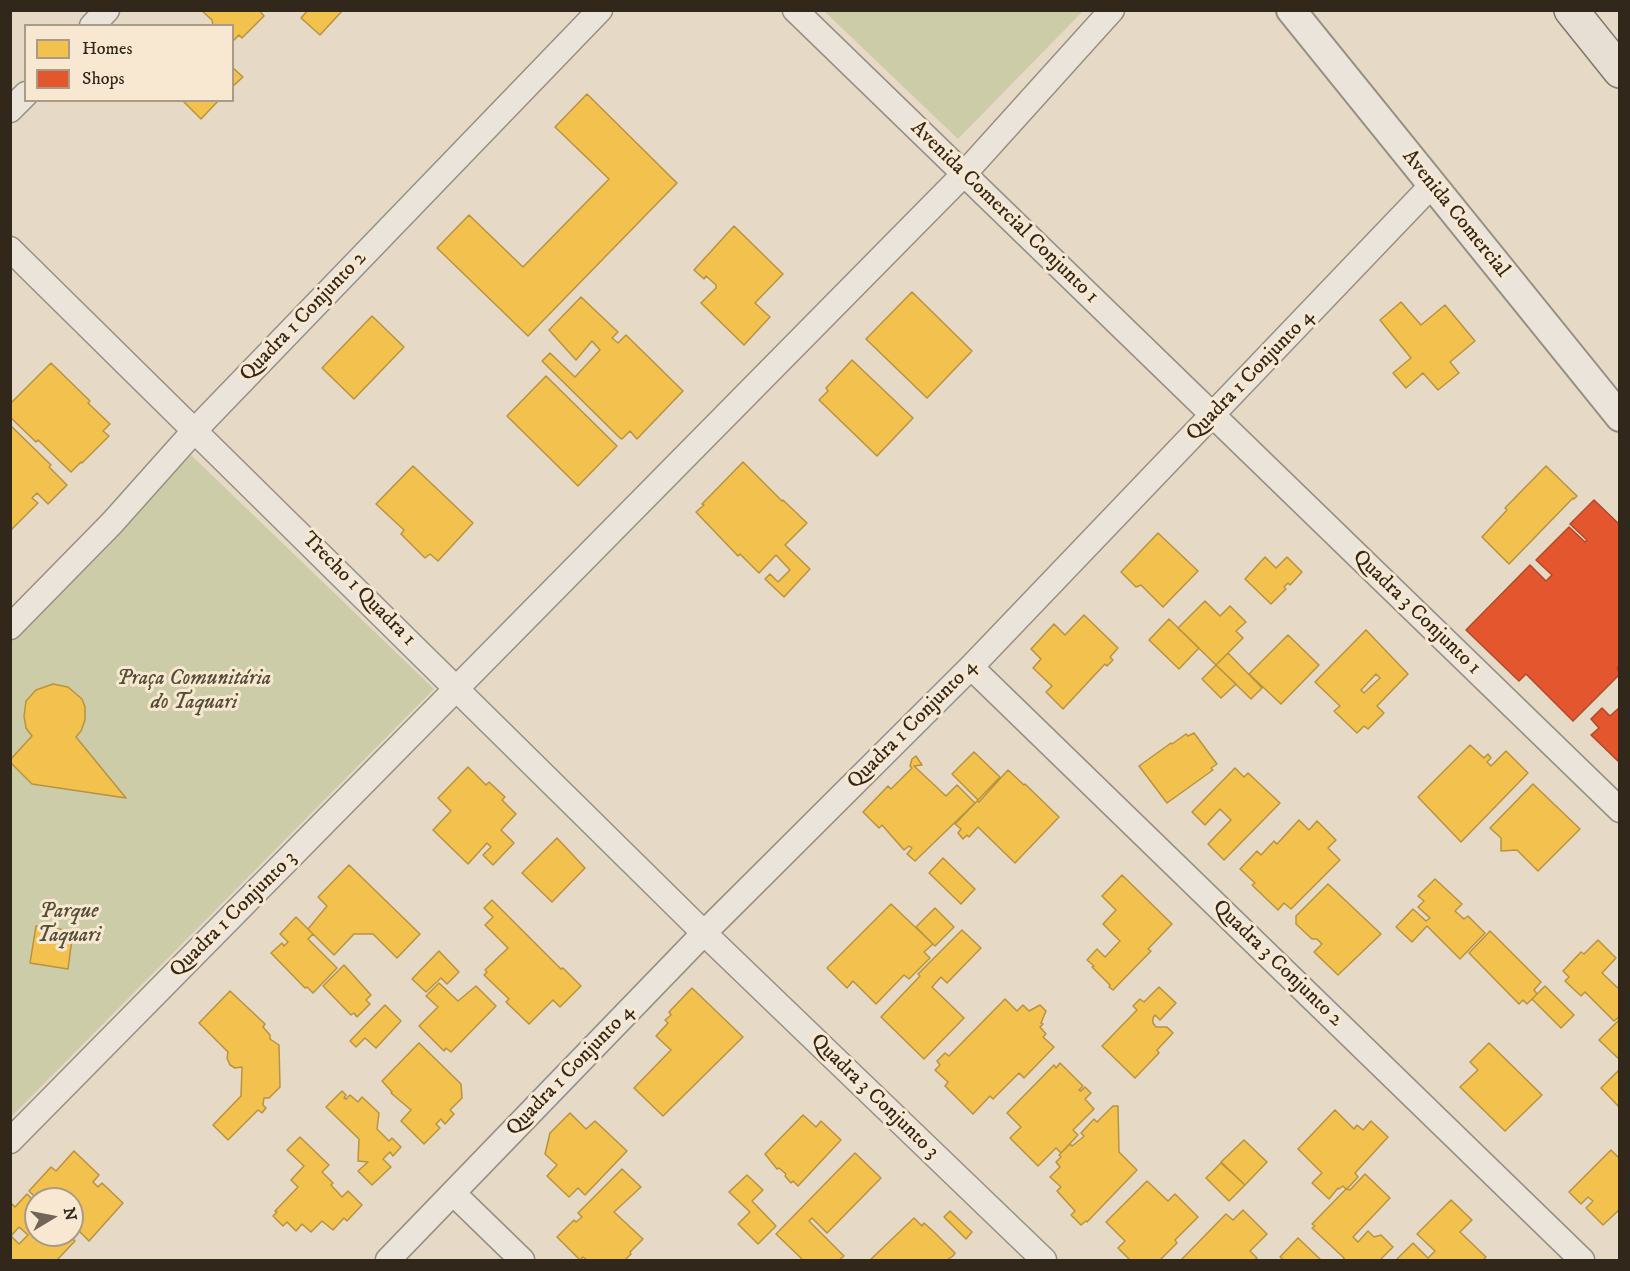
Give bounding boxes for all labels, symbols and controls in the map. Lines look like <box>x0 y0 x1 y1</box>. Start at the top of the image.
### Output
legend <box>24 24 234 102</box>
text: Homes <box>82 38 133 60</box>
text: Shops <box>82 68 125 90</box>
street label: Avenida Comercial Conjunto 1 <box>905 116 1103 310</box>
street label: Avenida Comercial <box>1396 145 1514 283</box>
street label: Quadra 1 Conjunto 2 <box>235 247 373 387</box>
street label: Quadra 1 Conjunto 4 <box>1182 305 1320 447</box>
street label: Trecho 1 Quadra 1 <box>296 528 420 652</box>
street label: Quadra 3 Conjunto 1 <box>1346 545 1486 681</box>
street label: Quadra 1 Conjunto 4 <box>843 655 983 795</box>
park label: Praça Comunitária do Taquari <box>117 667 271 717</box>
street label: Quadra 1 Conjunto 3 <box>165 846 303 984</box>
street label: Quadra 3 Conjunto 2 <box>1207 895 1347 1033</box>
park label: Parque Taquari <box>37 900 101 950</box>
street label: Quadra 1 Conjunto 4 <box>502 1000 640 1142</box>
street label: Quadra 3 Conjunto 3 <box>804 1029 944 1165</box>
north arrow <box>24 1187 84 1247</box>
text: N <box>59 1206 81 1222</box>

